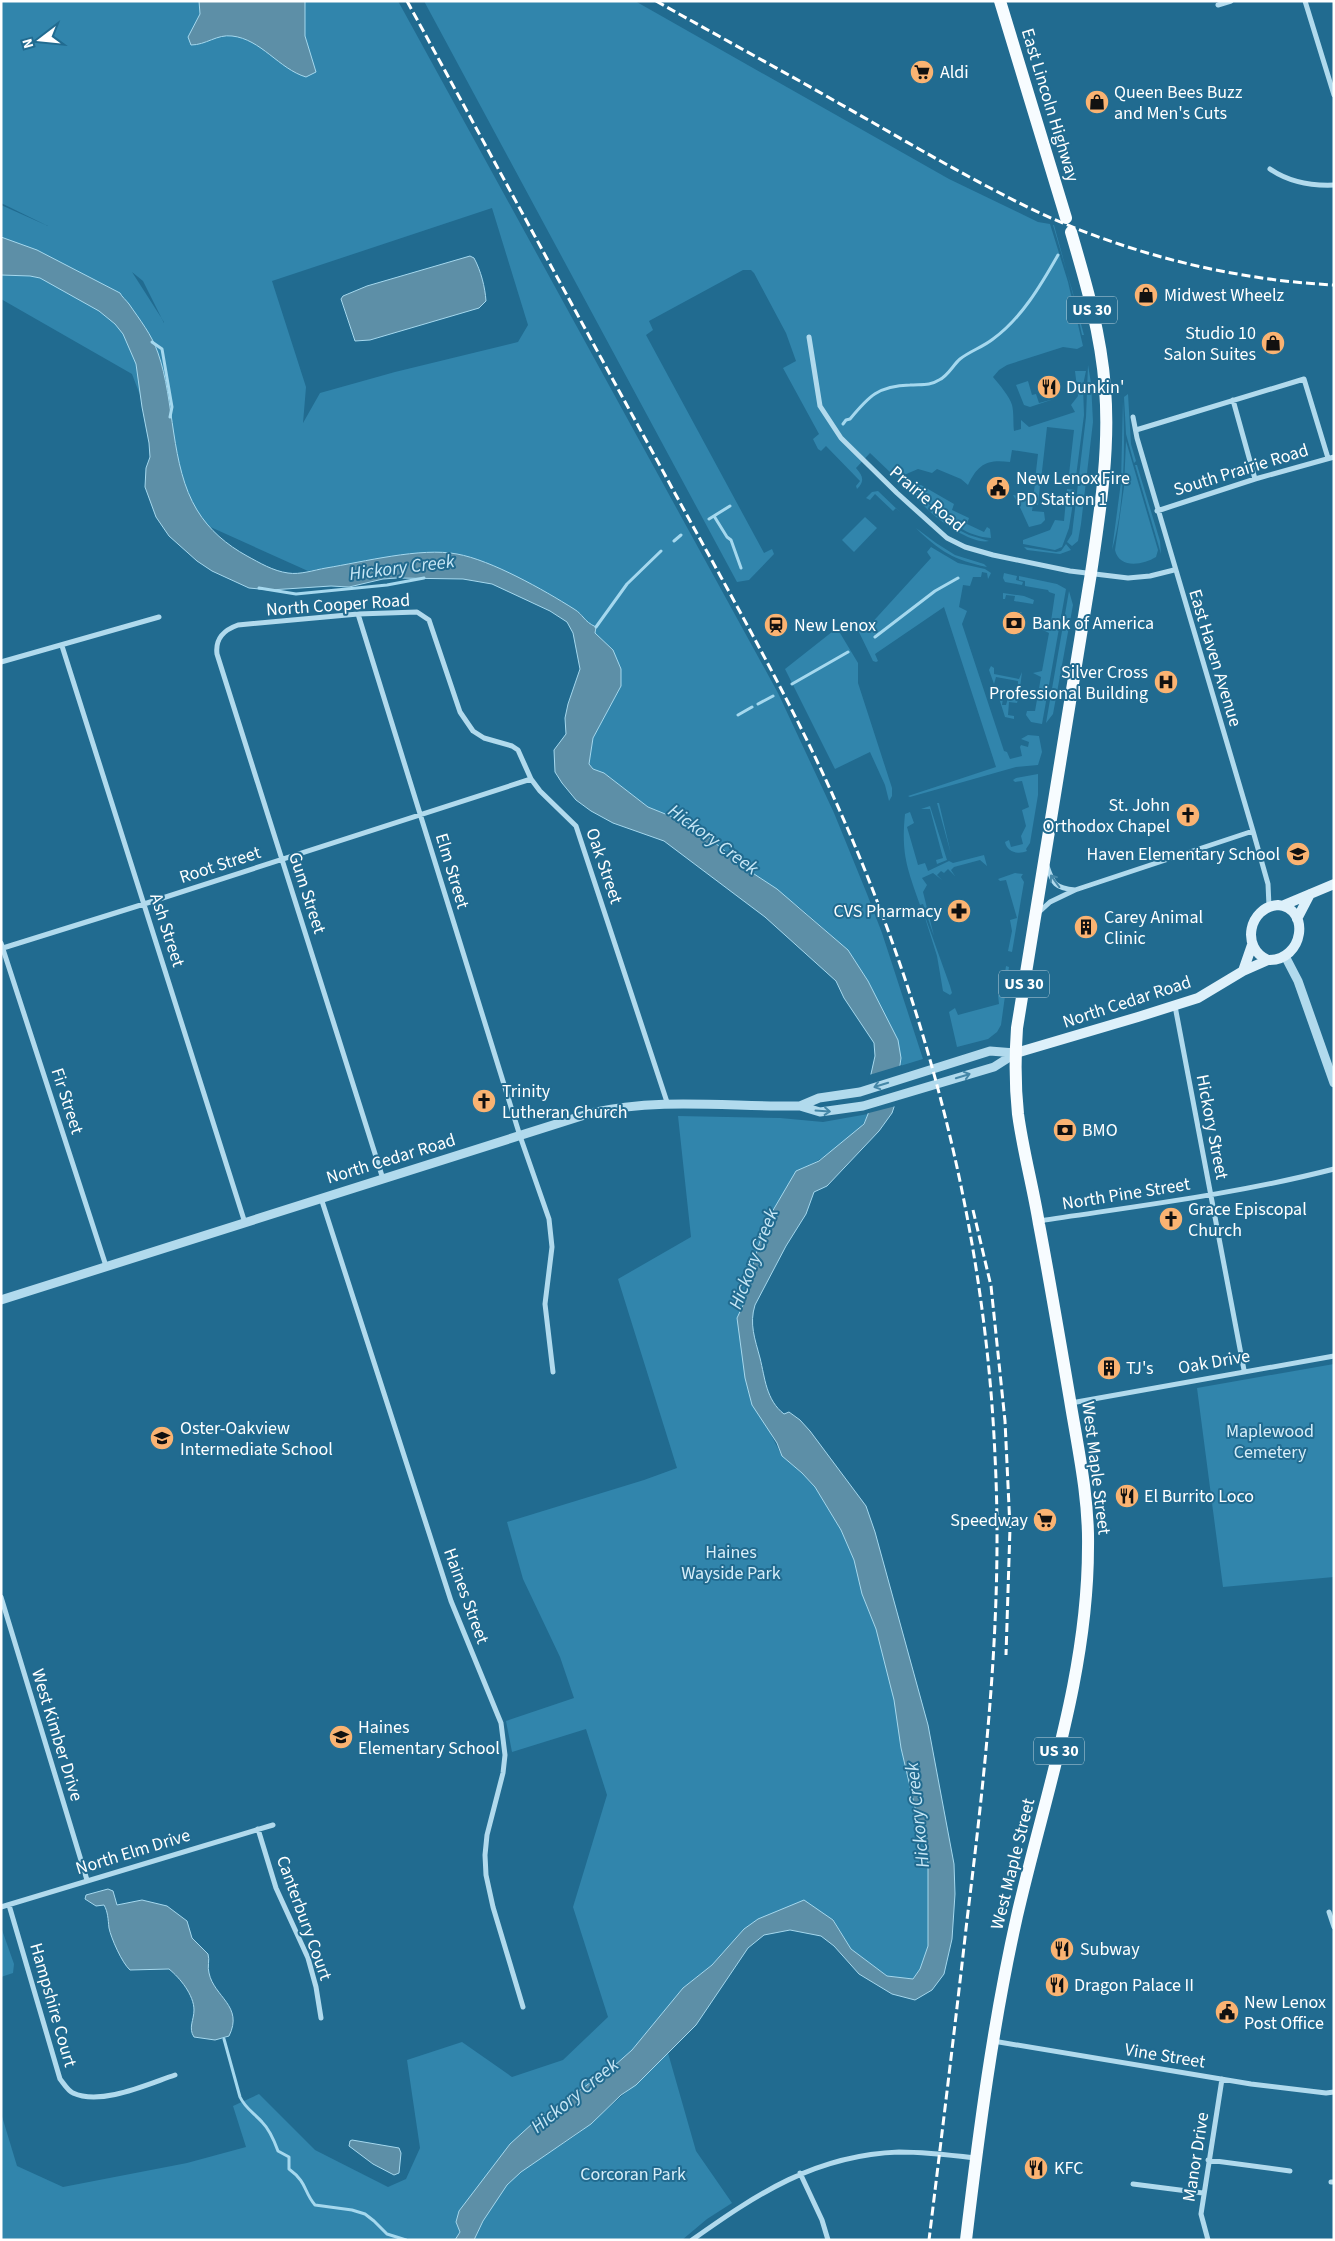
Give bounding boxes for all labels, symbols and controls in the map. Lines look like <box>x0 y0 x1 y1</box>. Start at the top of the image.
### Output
north arrow <box>15 15 65 65</box>
street label: East Lincoln Highway <box>1015 25 1085 185</box>
text: N <box>18 36 39 51</box>
supermarket icon: Aldi <box>909 59 935 85</box>
place label: Aldi <box>940 60 969 85</box>
place label: Queen Bees Buzz and Men's Cuts <box>1114 80 1243 126</box>
shop icon: Queen Bees Buzz and Men's Cuts <box>1084 89 1110 115</box>
shop icon: Midwest Wheelz <box>1133 282 1159 308</box>
place label: Midwest Wheelz <box>1164 283 1285 308</box>
road number: US 30 <box>1067 296 1117 324</box>
place label: Studio 10 Salon Suites <box>1163 321 1256 367</box>
shop icon: Studio 10 Salon Suites <box>1260 330 1286 356</box>
restaurant icon: Dunkin' <box>1036 374 1062 400</box>
place label: Dunkin' <box>1066 375 1124 400</box>
street label: South Prairie Road <box>1170 438 1312 502</box>
street label: Prairie Road <box>884 460 970 538</box>
place label: New Lenox Fire PD Station 1 <box>1016 466 1130 512</box>
public building icon: New Lenox Fire PD Station 1 <box>985 475 1011 501</box>
water label: Hickory Creek <box>348 548 457 588</box>
street label: East Haven Avenue <box>1182 586 1248 730</box>
street label: North Cooper Road <box>265 587 411 623</box>
bank icon: Bank of America <box>1001 610 1027 636</box>
place label: Bank of America <box>1032 611 1154 636</box>
station icon: New Lenox <box>763 612 789 638</box>
place label: New Lenox <box>794 613 876 638</box>
place label: Silver Cross Professional Building <box>989 660 1148 706</box>
hospital icon: Silver Cross Professional Building <box>1153 669 1179 695</box>
place label: St. John Orthodox Chapel <box>1042 793 1170 839</box>
water label: Hickory Creek <box>662 798 765 883</box>
church icon: St. John Orthodox Chapel <box>1175 802 1201 828</box>
street label: Oak Street <box>579 825 629 907</box>
street label: Elm Street <box>429 830 475 912</box>
street label: Root Street <box>176 840 264 890</box>
school or university icon: Haven Elementary School <box>1285 841 1311 867</box>
place label: Haven Elementary School <box>1087 842 1280 867</box>
street label: Gum Street <box>282 849 332 937</box>
one-way arrow <box>1050 874 1060 888</box>
street label: Ash Street <box>143 890 191 970</box>
pharmacy icon: CVS Pharmacy <box>946 898 972 924</box>
place label: CVS Pharmacy <box>833 899 943 924</box>
place label: Carey Animal Clinic <box>1104 905 1203 951</box>
building icon: Carey Animal Clinic <box>1073 914 1099 940</box>
street label: North Cedar Road <box>1059 969 1195 1035</box>
road number: US 30 <box>999 971 1049 998</box>
street label: Fir Street <box>45 1065 89 1137</box>
one-way arrow <box>955 1070 971 1080</box>
street label: Hickory Street <box>1190 1072 1234 1182</box>
place label: Trinity Lutheran Church <box>502 1079 627 1125</box>
one-way arrow <box>874 1081 890 1091</box>
church icon: Trinity Lutheran Church <box>471 1088 497 1114</box>
one-way arrow <box>815 1106 831 1115</box>
bank icon: BMO <box>1052 1117 1078 1143</box>
place label: BMO <box>1082 1118 1118 1143</box>
street label: North Cedar Road <box>323 1127 459 1191</box>
street label: North Pine Street <box>1060 1172 1192 1216</box>
place label: Grace Episcopal Church <box>1188 1197 1307 1243</box>
water label: Hickory Creek <box>722 1204 786 1313</box>
church icon: Grace Episcopal Church <box>1158 1206 1184 1232</box>
street label: Oak Drive <box>1176 1343 1252 1381</box>
building icon: TJ's <box>1096 1355 1122 1381</box>
place label: TJ's <box>1126 1356 1154 1381</box>
street label: West Maple Street <box>1075 1400 1117 1536</box>
place label: Oster-Oakview Intermediate School <box>180 1416 333 1462</box>
park label: Maplewood Cemetery <box>1226 1419 1314 1465</box>
school or university icon: Oster-Oakview Intermediate School <box>149 1425 175 1451</box>
restaurant icon: El Burrito Loco <box>1114 1483 1140 1509</box>
place label: El Burrito Loco <box>1144 1484 1254 1509</box>
supermarket icon: Speedway <box>1032 1507 1058 1533</box>
place label: Speedway <box>950 1508 1029 1533</box>
park label: Haines Wayside Park <box>681 1540 781 1586</box>
street label: Haines Street <box>437 1545 495 1647</box>
street label: West Kimber Drive <box>25 1666 89 1804</box>
place label: Haines Elementary School <box>358 1715 500 1761</box>
school or university icon: Haines Elementary School <box>328 1724 354 1750</box>
road number: US 30 <box>1034 1738 1084 1764</box>
water label: Hickory Creek <box>899 1760 937 1869</box>
street label: West Maple Street <box>985 1796 1041 1932</box>
street label: North Elm Drive <box>73 1823 193 1881</box>
street label: Canterbury Court <box>270 1852 338 1984</box>
restaurant icon: Subway <box>1049 1936 1075 1962</box>
place label: Subway <box>1080 1937 1140 1962</box>
street label: Hampshire Court <box>23 1940 83 2070</box>
restaurant icon: Dragon Palace II <box>1044 1972 1070 1998</box>
place label: Dragon Palace II <box>1074 1973 1194 1998</box>
place label: New Lenox Post Office <box>1244 1990 1326 2036</box>
public building icon: New Lenox Post Office <box>1214 1999 1240 2025</box>
street label: Vine Street <box>1123 2037 1207 2075</box>
water label: Hickory Creek <box>525 2052 625 2140</box>
street label: Manor Drive <box>1177 2110 1215 2204</box>
restaurant icon: KFC <box>1023 2155 1049 2181</box>
place label: KFC <box>1054 2156 1083 2181</box>
park label: Corcoran Park <box>580 2162 686 2187</box>

